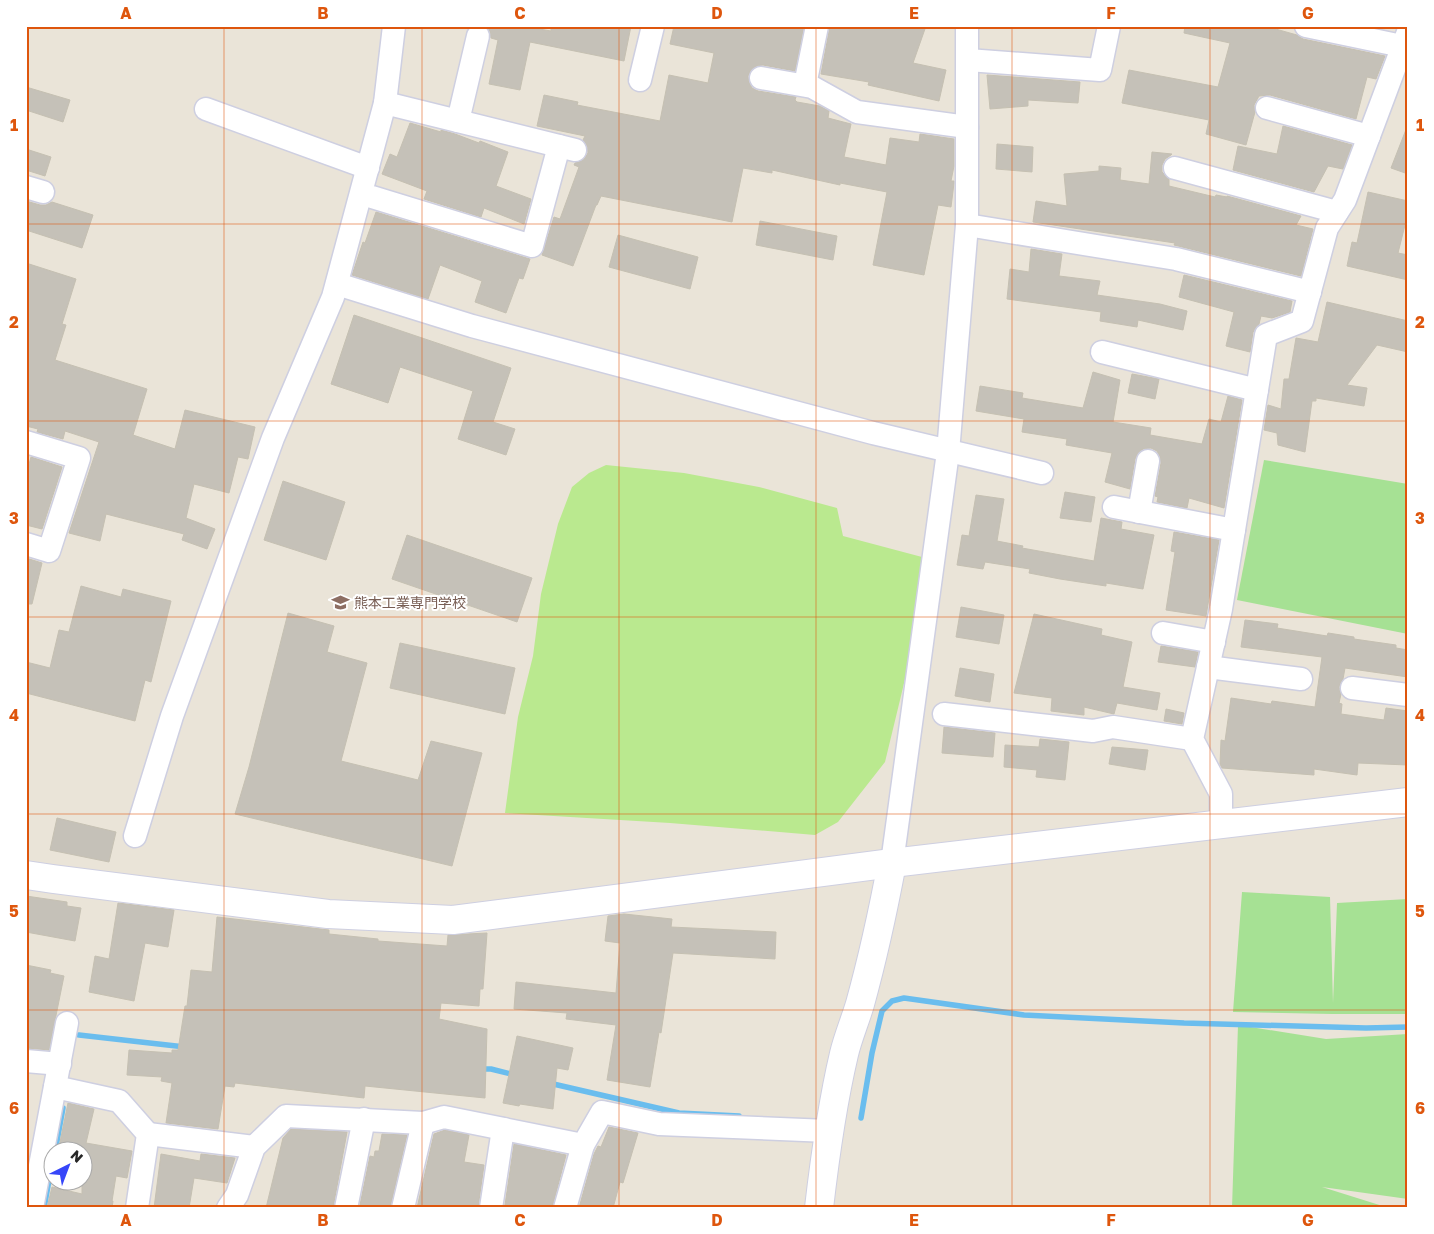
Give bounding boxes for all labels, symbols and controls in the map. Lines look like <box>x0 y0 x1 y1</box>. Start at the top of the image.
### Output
text: A <box>120 3 132 23</box>
text: B <box>317 3 329 23</box>
text: C <box>514 3 526 23</box>
text: D <box>711 3 723 23</box>
text: E <box>909 3 919 23</box>
text: F <box>1106 3 1116 23</box>
text: G <box>1302 3 1314 23</box>
text: 1 <box>10 115 18 135</box>
text: 1 <box>1416 115 1424 135</box>
text: 2 <box>9 312 19 332</box>
text: 2 <box>1415 312 1425 332</box>
text: 3 <box>9 508 19 528</box>
text: 3 <box>1415 508 1425 528</box>
school or university icon: 熊本工業専門学校 <box>330 593 350 613</box>
place label: 熊本工業専門学校 <box>354 594 466 611</box>
text: 4 <box>9 705 19 725</box>
text: 4 <box>1415 705 1425 725</box>
text: 5 <box>9 901 19 921</box>
text: 5 <box>1415 901 1425 921</box>
text: 6 <box>9 1098 19 1118</box>
text: 6 <box>1415 1098 1425 1118</box>
north arrow <box>42 1142 92 1192</box>
text: N <box>67 1146 87 1166</box>
text: A <box>120 1210 132 1230</box>
text: B <box>317 1210 329 1230</box>
text: C <box>514 1210 526 1230</box>
text: D <box>711 1210 723 1230</box>
text: E <box>909 1210 919 1230</box>
text: F <box>1106 1210 1116 1230</box>
text: G <box>1302 1210 1314 1230</box>

